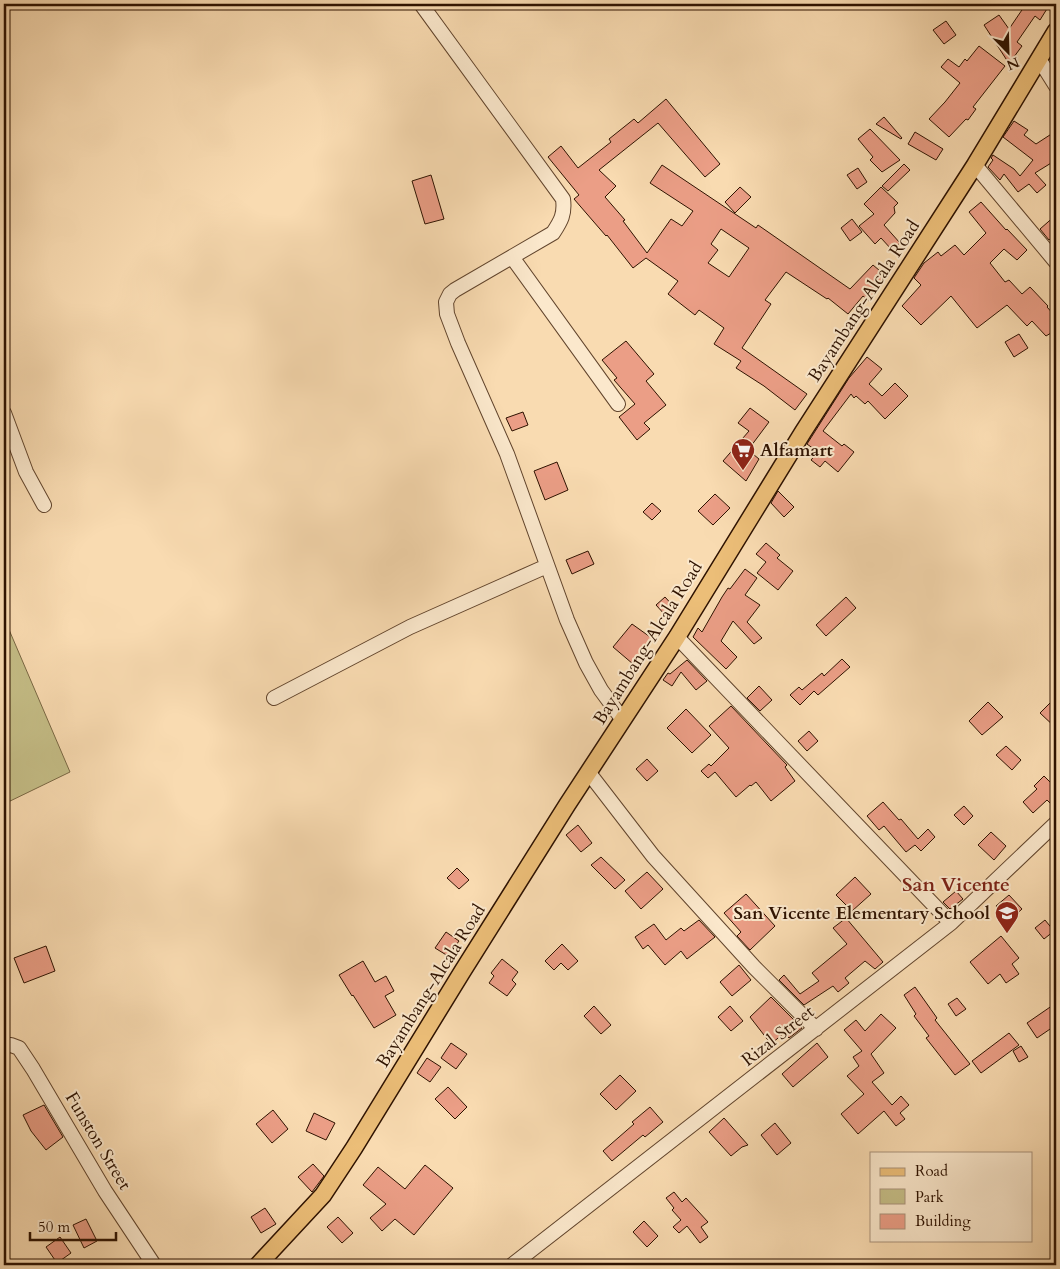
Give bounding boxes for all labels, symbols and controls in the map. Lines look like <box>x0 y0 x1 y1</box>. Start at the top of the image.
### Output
north arrow <box>982 28 1032 78</box>
text: N <box>1004 52 1022 75</box>
street label: Bayambang-Alcala Road <box>802 215 926 387</box>
supermarket icon: Alfamart <box>730 437 756 471</box>
place label: Alfamart <box>760 438 834 463</box>
street label: Bayambang-Alcala Road <box>587 556 709 730</box>
district label: San Vicente <box>902 871 1010 898</box>
street label: Bayambang-Alcala Road <box>370 899 492 1073</box>
school or university icon: San Vicente Elementary School <box>994 900 1020 934</box>
place label: San Vicente Elementary School <box>733 901 990 926</box>
street label: Rizal Street <box>736 999 820 1072</box>
street label: Funston Street <box>59 1087 137 1195</box>
legend <box>870 1152 1032 1242</box>
text: Road <box>915 1161 948 1181</box>
text: Park <box>915 1187 944 1207</box>
scale bar <box>30 1209 116 1241</box>
text: Building <box>915 1211 971 1231</box>
text: 50 m <box>38 1217 70 1237</box>

